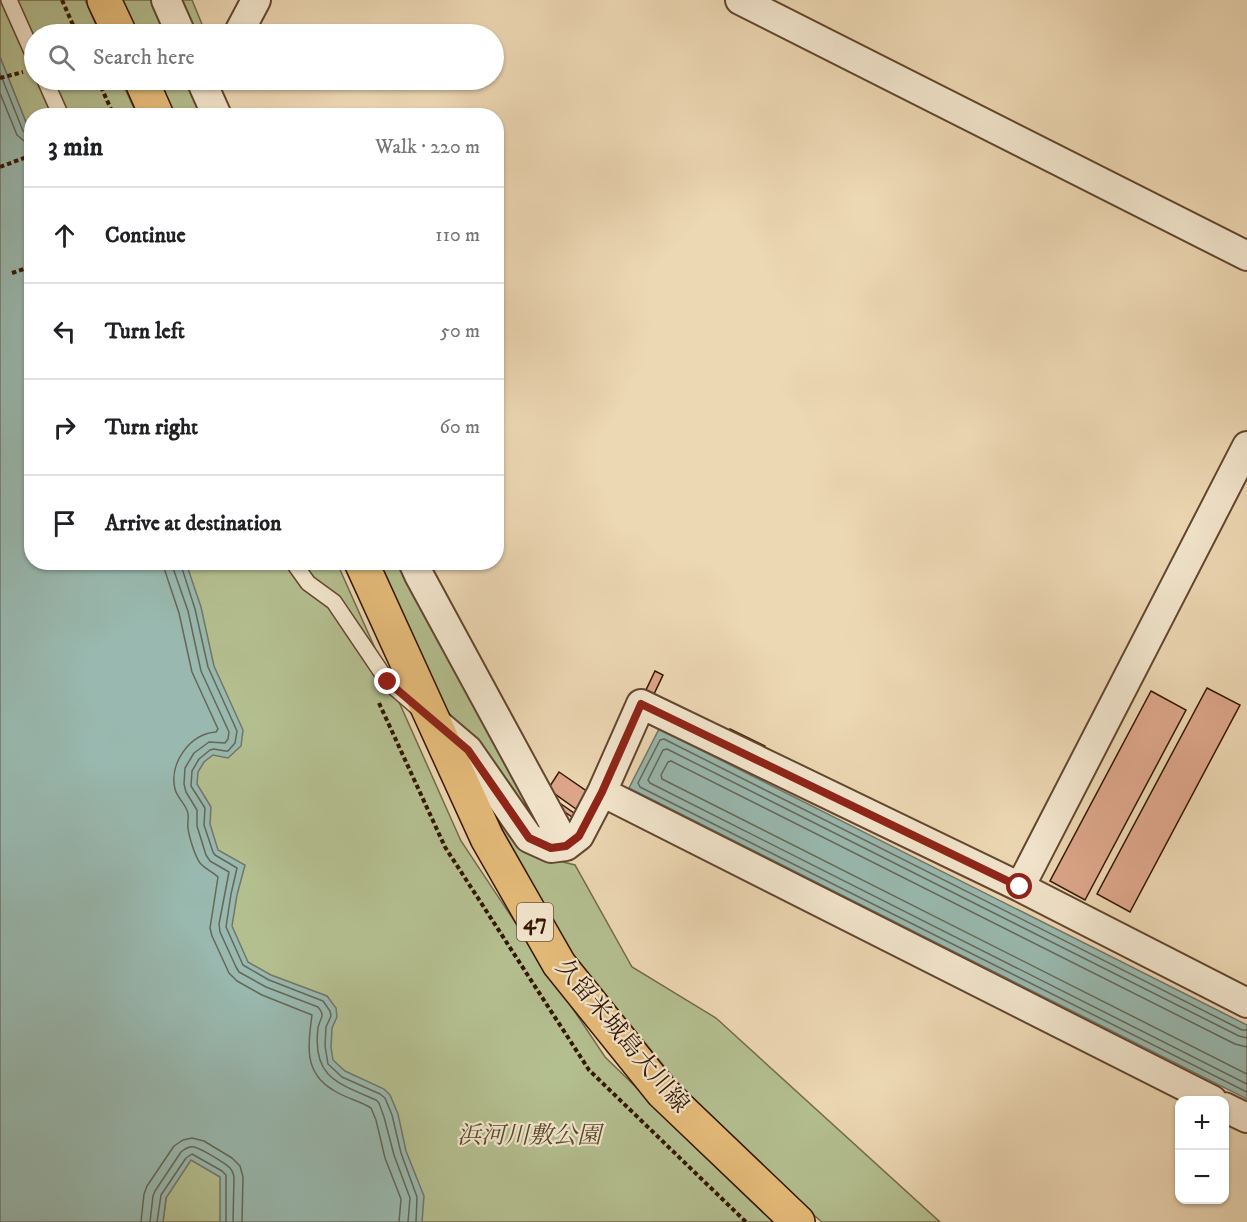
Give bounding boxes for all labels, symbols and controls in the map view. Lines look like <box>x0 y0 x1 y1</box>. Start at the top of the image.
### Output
search box <box>24 24 504 90</box>
icon: search <box>45 41 78 74</box>
text: Search here <box>93 44 195 71</box>
text: 3 min <box>48 131 103 164</box>
text: Walk · 220 m <box>375 135 480 160</box>
icon: ahead <box>48 219 81 252</box>
text: Continue <box>105 222 186 249</box>
text: 110 m <box>435 223 480 248</box>
icon: left <box>48 315 81 348</box>
text: Turn left <box>105 318 185 345</box>
text: 50 m <box>440 319 480 344</box>
icon: right <box>48 411 81 444</box>
text: Turn right <box>105 414 198 441</box>
text: 60 m <box>440 415 480 440</box>
icon: arrive <box>48 507 81 540</box>
text: Arrive at destination <box>105 510 282 537</box>
route end <box>374 668 400 694</box>
route start <box>1006 873 1032 899</box>
road number: 47 <box>517 903 553 941</box>
street label: 久留米城島大川線 <box>549 953 695 1119</box>
map controls <box>1175 1096 1229 1204</box>
button: + <box>1175 1096 1229 1150</box>
park label: 浜河川敷公園 <box>457 1121 605 1151</box>
button: − <box>1175 1150 1229 1204</box>

